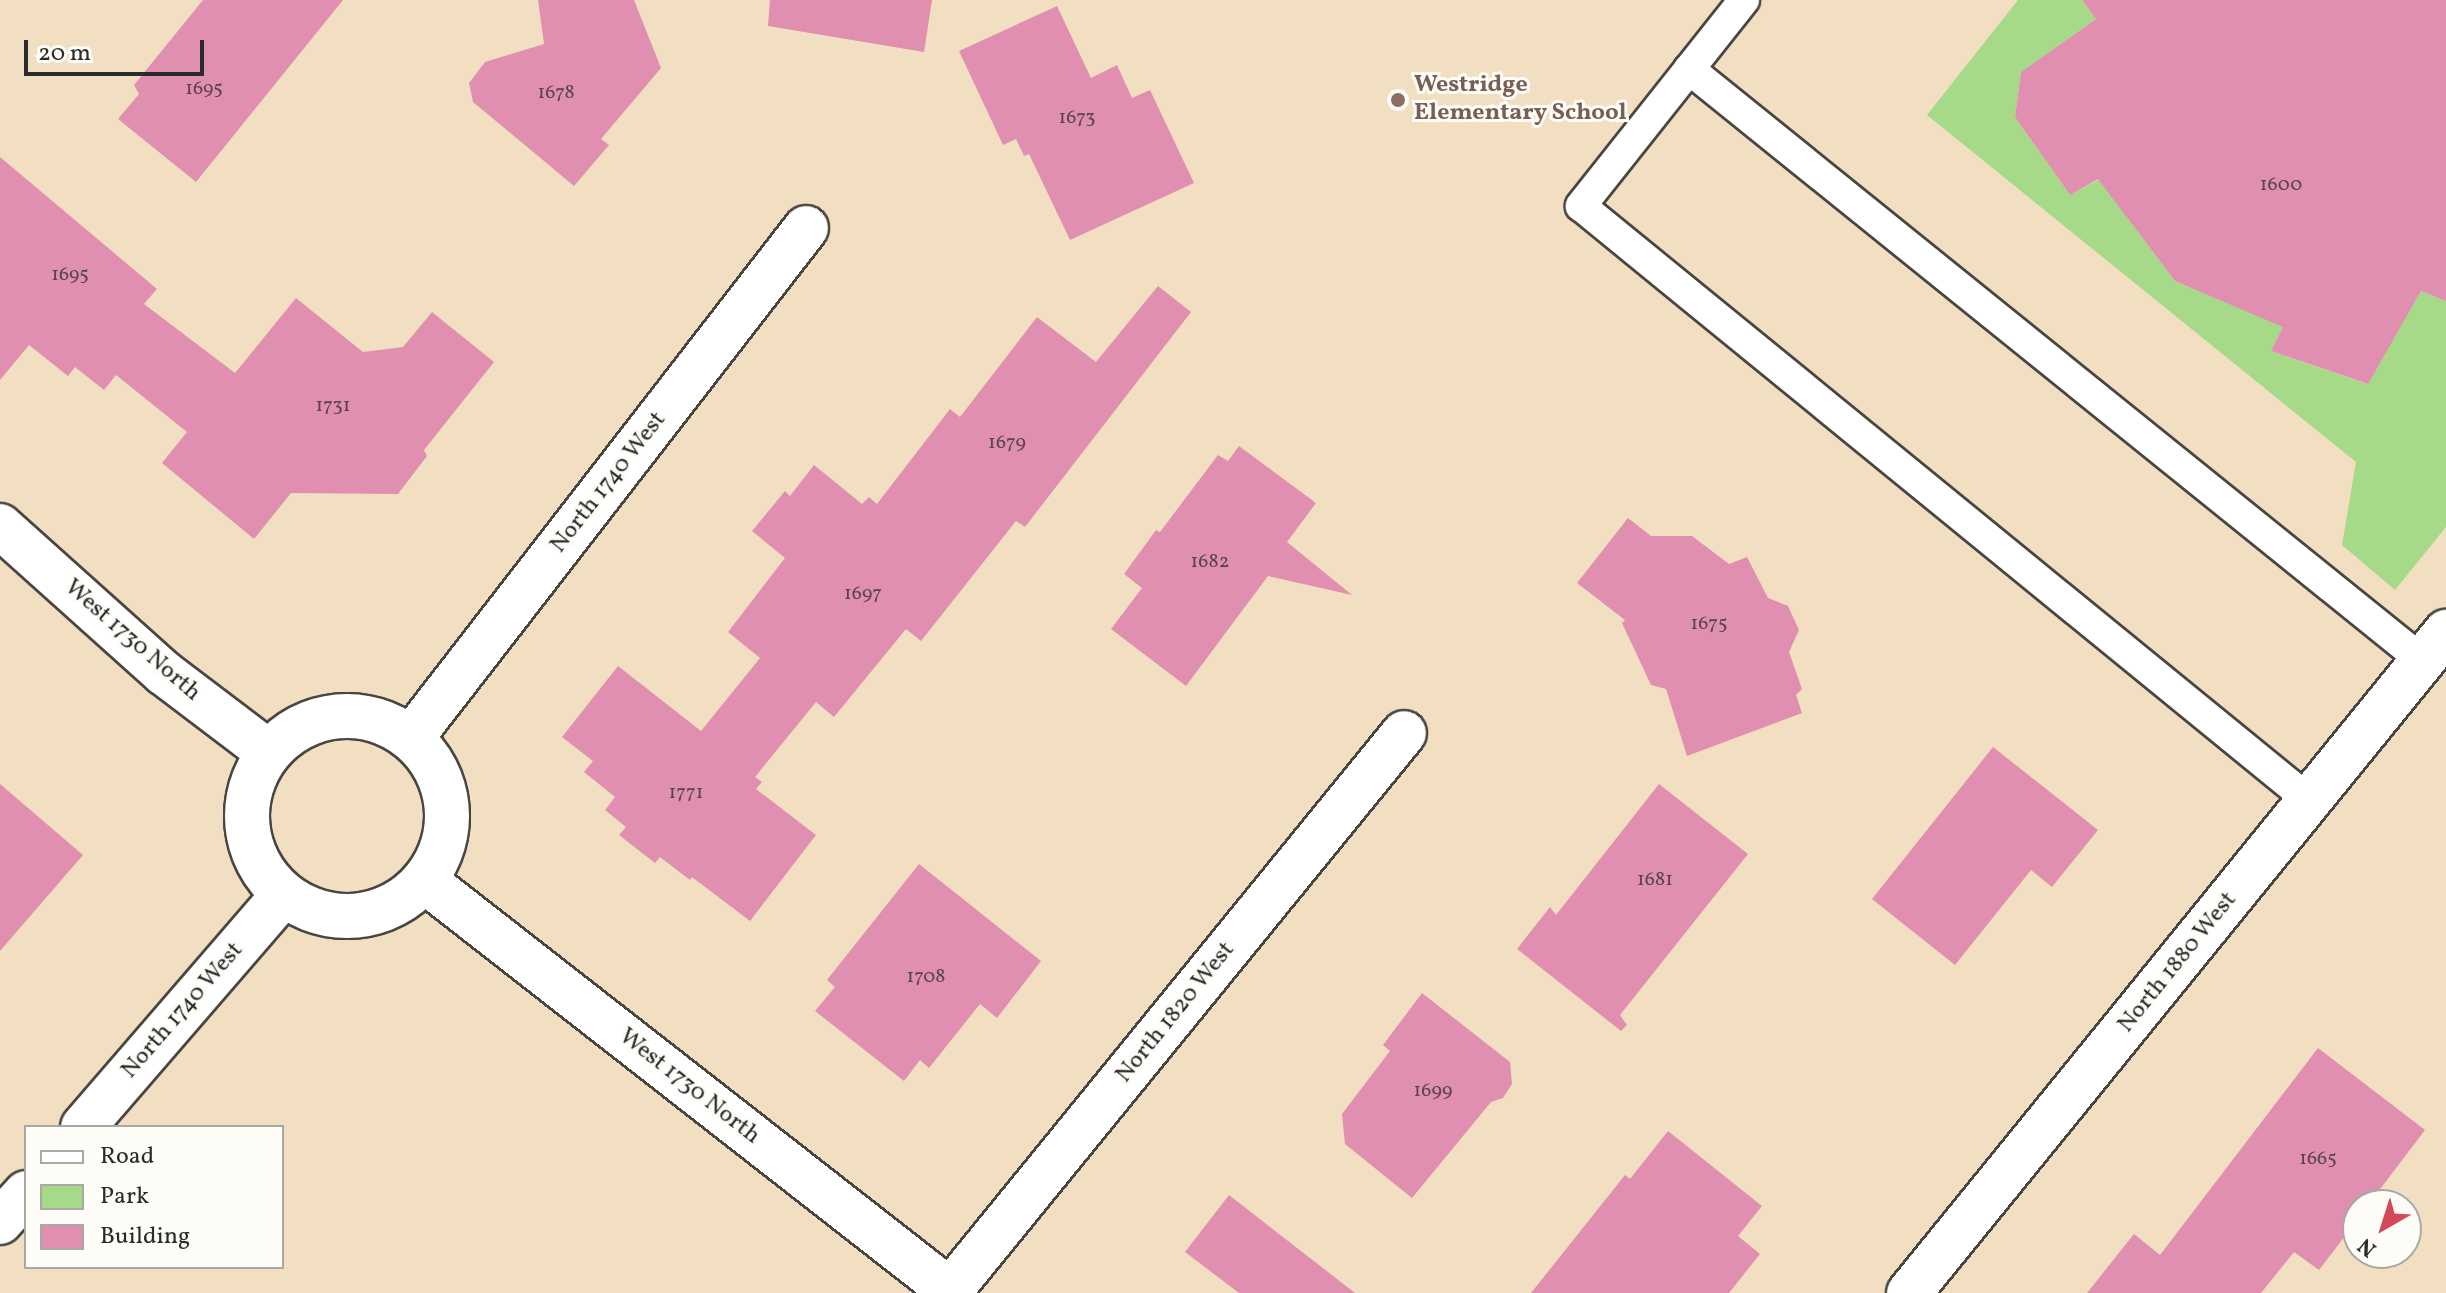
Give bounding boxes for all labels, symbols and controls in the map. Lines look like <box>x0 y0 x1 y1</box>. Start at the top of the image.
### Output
scale bar <box>28 24 208 74</box>
text: 20 m <box>38 37 91 71</box>
place label: Westridge Elementary School <box>1414 72 1627 128</box>
house number: 1695 <box>185 77 223 101</box>
house number: 1678 <box>537 81 575 105</box>
marker: Westridge Elementary School <box>1389 91 1407 109</box>
house number: 1673 <box>1058 106 1096 130</box>
house number: 1600 <box>2260 173 2302 197</box>
house number: 1695 <box>51 263 89 287</box>
house number: 1731 <box>316 394 350 418</box>
street label: North 1740 West <box>545 406 673 560</box>
house number: 1679 <box>988 431 1026 455</box>
house number: 1682 <box>1191 550 1229 574</box>
street label: West 1730 North <box>58 574 206 708</box>
house number: 1697 <box>844 582 882 606</box>
house number: 1675 <box>1690 612 1728 636</box>
house number: 1771 <box>669 781 703 805</box>
house number: 1681 <box>1637 868 1673 892</box>
street label: North 1880 West <box>2112 887 2244 1039</box>
street label: North 1820 West <box>1110 936 1242 1090</box>
street label: North 1740 West <box>116 937 250 1085</box>
house number: 1708 <box>907 965 945 989</box>
street label: West 1730 North <box>612 1023 766 1151</box>
house number: 1699 <box>1414 1079 1452 1103</box>
legend <box>24 1125 284 1269</box>
text: Road <box>100 1140 154 1174</box>
house number: 1665 <box>2299 1147 2337 1171</box>
text: Park <box>100 1180 149 1214</box>
north arrow <box>2342 1189 2422 1269</box>
text: Building <box>100 1220 190 1254</box>
text: N <box>2352 1229 2384 1264</box>

